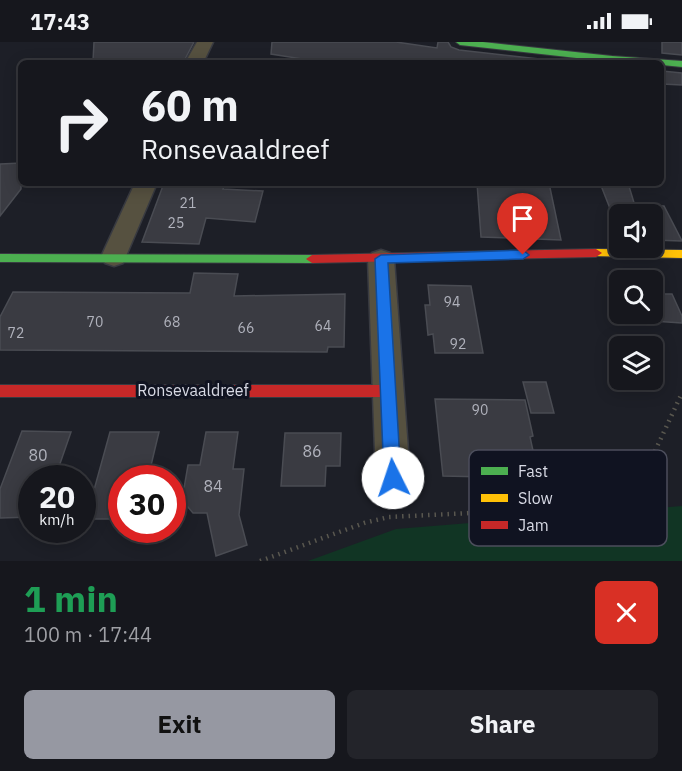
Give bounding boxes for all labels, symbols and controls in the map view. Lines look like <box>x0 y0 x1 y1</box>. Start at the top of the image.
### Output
text: 17:43 <box>30 7 90 36</box>
text: 60 m <box>141 78 239 133</box>
icon: right <box>42 84 120 162</box>
text: Ronsevaaldreef <box>141 131 329 166</box>
pin <box>497 193 548 255</box>
house number: 21 <box>180 194 196 212</box>
icon: arrive <box>506 202 539 235</box>
map controls <box>609 204 663 390</box>
button: sound <box>609 204 663 258</box>
house number: 25 <box>168 214 184 232</box>
button: search <box>609 270 663 324</box>
house number: 94 <box>444 293 460 311</box>
house number: 70 <box>87 313 103 331</box>
house number: 68 <box>164 313 180 331</box>
house number: 64 <box>315 317 331 335</box>
house number: 66 <box>238 319 254 337</box>
house number: 72 <box>8 324 24 342</box>
house number: 92 <box>450 335 466 353</box>
button: layers <box>609 336 663 390</box>
street label: Ronsevaaldreef <box>137 380 249 400</box>
house number: 90 <box>472 401 488 419</box>
house number: 86 <box>302 441 322 461</box>
house number: 80 <box>28 445 48 465</box>
position arrow <box>361 446 425 510</box>
legend <box>469 450 667 546</box>
text: Fast <box>518 461 548 481</box>
speed limit sign: 30 <box>108 465 186 543</box>
house number: 84 <box>203 476 223 496</box>
text: 20 <box>39 477 75 516</box>
text: Slow <box>518 488 553 508</box>
text: km/h <box>39 510 75 529</box>
text: Jam <box>518 515 549 535</box>
text: 1 min <box>24 575 118 622</box>
button: close <box>595 581 658 644</box>
text: 100 m · 17:44 <box>24 621 152 648</box>
button: Exit <box>24 690 335 759</box>
button: Share <box>347 690 658 759</box>

